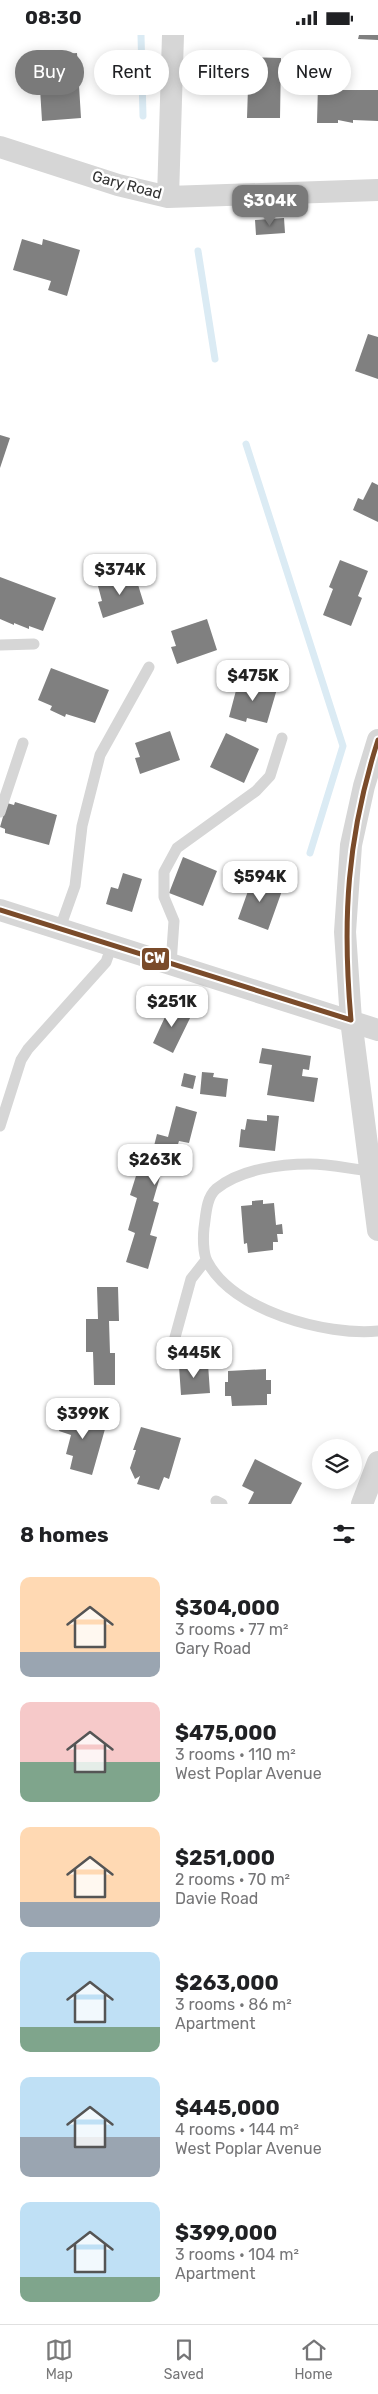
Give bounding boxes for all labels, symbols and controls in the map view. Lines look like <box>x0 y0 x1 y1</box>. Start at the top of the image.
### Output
text: 08:30 <box>25 6 82 29</box>
chip: Buy <box>15 50 84 95</box>
chip: Rent <box>94 50 169 95</box>
chip: Filters <box>179 50 268 95</box>
chip: New <box>278 50 351 95</box>
street label: Gary Road <box>90 167 164 203</box>
pin: $304K <box>235 185 305 227</box>
text: $304K <box>243 191 297 210</box>
pin: $374K <box>85 553 155 596</box>
text: $374K <box>94 560 146 579</box>
pin: $475K <box>218 659 288 702</box>
text: $475K <box>227 666 279 685</box>
pin: $594K <box>225 861 295 903</box>
text: $594K <box>234 867 286 886</box>
line badge: CW <box>141 947 170 971</box>
text: CW <box>144 950 166 967</box>
pin: $251K <box>137 985 207 1028</box>
text: $251K <box>147 992 197 1011</box>
pin: $263K <box>120 1143 190 1186</box>
text: $263K <box>129 1150 181 1169</box>
pin: $445K <box>159 1337 229 1379</box>
text: $445K <box>167 1343 221 1362</box>
pin: $399K <box>48 1397 118 1440</box>
text: $399K <box>57 1404 109 1423</box>
map controls <box>312 1439 362 1489</box>
button: layers <box>312 1439 362 1489</box>
icon: filters <box>330 1520 358 1548</box>
text: 8 homes <box>20 1522 109 1547</box>
text: $304,000 <box>175 1595 280 1620</box>
icon: home <box>60 1597 120 1657</box>
text: 3 rooms · 77 m² <box>175 1620 288 1639</box>
text: Gary Road <box>175 1639 251 1658</box>
text: $475,000 <box>175 1720 277 1745</box>
icon: home <box>60 1722 120 1782</box>
text: 3 rooms · 110 m² <box>175 1745 296 1764</box>
text: West Poplar Avenue <box>175 1764 322 1783</box>
text: $251,000 <box>175 1845 275 1870</box>
icon: home <box>60 1847 120 1907</box>
text: 2 rooms · 70 m² <box>175 1870 290 1889</box>
text: Davie Road <box>175 1889 258 1908</box>
text: $263,000 <box>175 1970 279 1995</box>
icon: home <box>60 1972 120 2032</box>
text: 3 rooms · 86 m² <box>175 1995 292 2014</box>
text: Apartment <box>175 2014 255 2033</box>
text: $445,000 <box>175 2095 280 2120</box>
icon: home <box>60 2097 120 2157</box>
text: 4 rooms · 144 m² <box>175 2120 299 2139</box>
text: West Poplar Avenue <box>175 2139 322 2158</box>
text: $399,000 <box>175 2220 277 2245</box>
icon: home <box>60 2222 120 2282</box>
text: 3 rooms · 104 m² <box>175 2245 299 2264</box>
text: Apartment <box>175 2264 255 2283</box>
tab: Map <box>45 2336 73 2383</box>
tab: Saved <box>164 2336 204 2383</box>
tab: Home <box>294 2336 333 2383</box>

